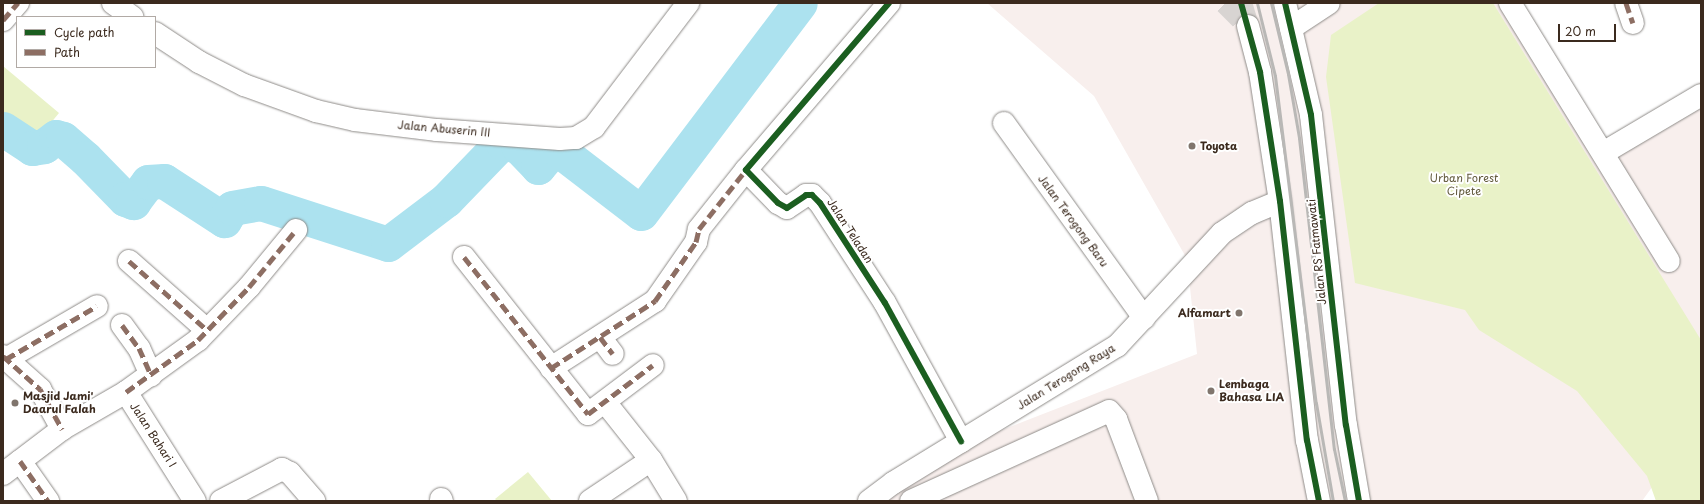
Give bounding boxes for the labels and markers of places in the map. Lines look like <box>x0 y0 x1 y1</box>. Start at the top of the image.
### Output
place label: Toyota <box>1200 139 1238 153</box>
marker: Toyota <box>1187 141 1197 151</box>
place label: Alfamart <box>1178 306 1231 320</box>
marker: Alfamart <box>1234 308 1244 318</box>
place label: Lembaga Bahasa LIA <box>1219 378 1284 404</box>
marker: Lembaga Bahasa LIA <box>1206 386 1216 396</box>
place label: Masjid Jami' Daarul Falah <box>23 390 96 416</box>
marker: Masjid Jami' Daarul Falah <box>10 398 20 408</box>

